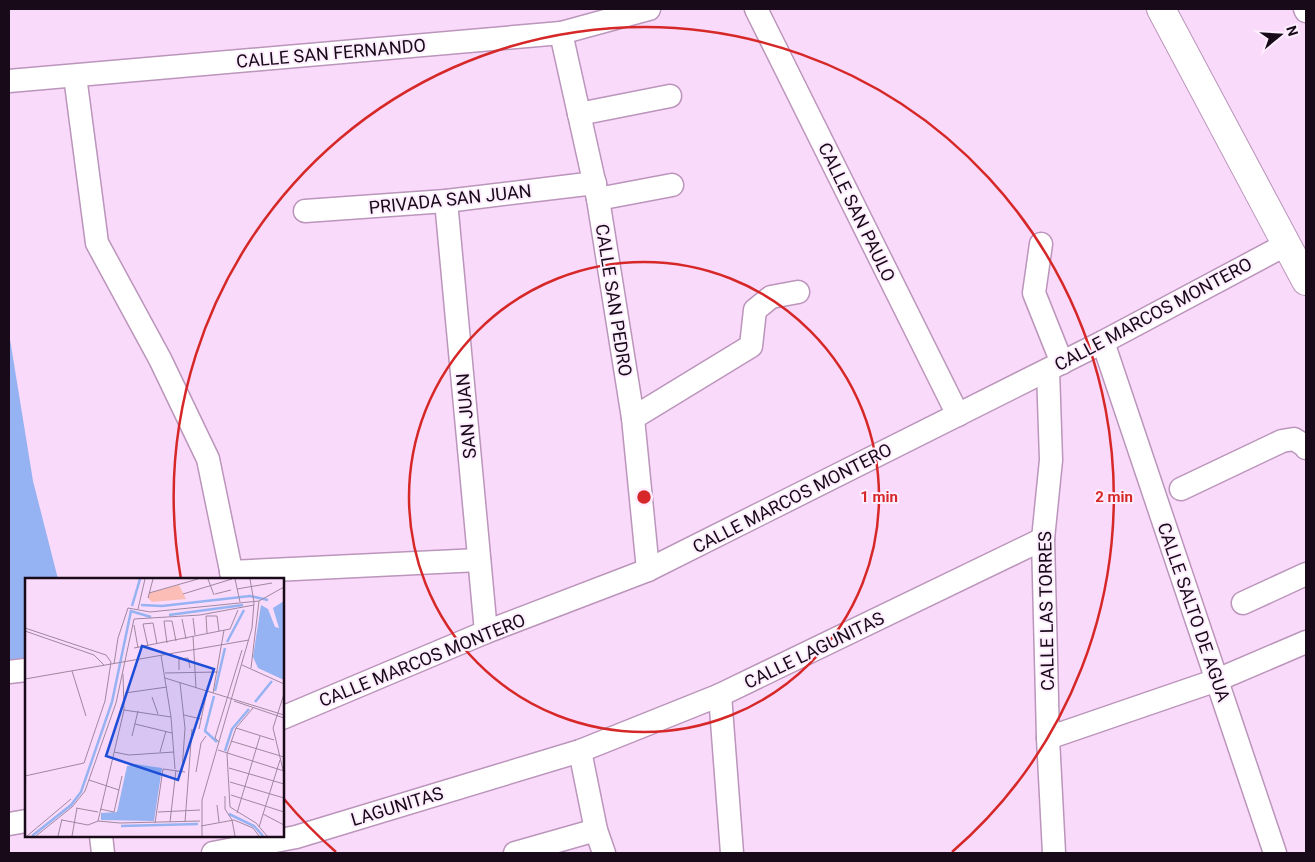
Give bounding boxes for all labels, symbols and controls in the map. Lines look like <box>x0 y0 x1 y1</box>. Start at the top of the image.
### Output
north arrow <box>1255 10 1305 60</box>
text: N <box>1283 24 1302 38</box>
street label: CALLE SAN FERNANDO <box>235 34 427 72</box>
street label: CALLE SAN PAULO <box>814 139 900 285</box>
street label: PRIVADA SAN JUAN <box>368 180 532 218</box>
street label: CALLE SAN PEDRO <box>592 222 636 378</box>
street label: CALLE MARCOS MONTERO <box>1051 253 1255 375</box>
street label: SAN JUAN <box>452 372 480 460</box>
street label: CALLE MARCOS MONTERO <box>689 439 895 557</box>
centre of rings <box>635 488 653 506</box>
text: 1 min <box>860 488 898 506</box>
text: 2 min <box>1095 488 1133 506</box>
street label: CALLE SALTO DE AGUA <box>1153 520 1235 705</box>
street label: CALLE LAS TORRES <box>1034 531 1058 691</box>
inset map <box>25 578 284 837</box>
street label: CALLE LAGUNITAS <box>741 607 888 693</box>
street label: CALLE MARCOS MONTERO <box>316 609 528 711</box>
street label: LAGUNITAS <box>348 782 446 830</box>

